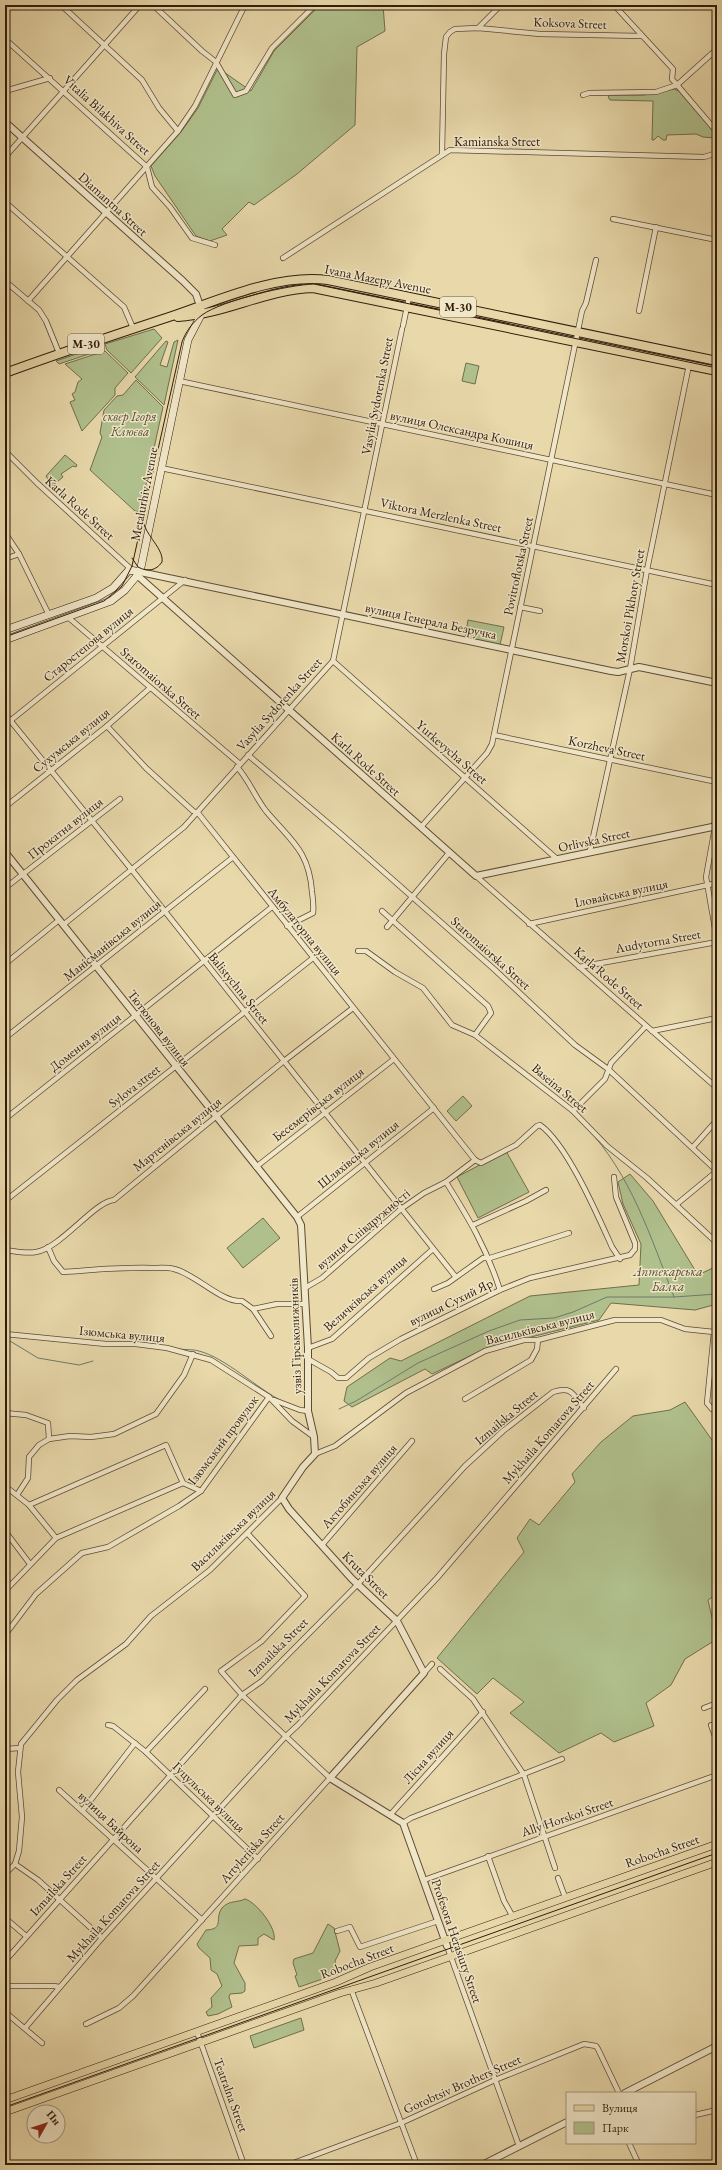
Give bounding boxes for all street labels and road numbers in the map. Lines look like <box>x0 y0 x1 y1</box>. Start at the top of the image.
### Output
street label: Koksova Street <box>533 13 607 33</box>
street label: Vitalia Bilakhiva Street <box>60 71 154 159</box>
street label: Kamianska Street <box>454 133 540 150</box>
street label: Diamantna Street <box>75 168 151 240</box>
street label: Ivana Mazepy Avenue <box>323 260 433 298</box>
road number: М-30 <box>440 297 476 317</box>
road number: М-30 <box>68 334 104 354</box>
street label: Vasylia Sydorenka Street <box>357 336 397 456</box>
street label: вулиця Олександра Кошиця <box>389 406 535 454</box>
street label: Metalurhiv Avenue <box>127 445 161 543</box>
street label: Karla Rode Street <box>42 472 118 544</box>
street label: Viktora Merzlenka Street <box>379 494 503 536</box>
street label: Povitroflotska Street <box>499 515 537 617</box>
street label: Morskoi Pikhoty Street <box>612 548 648 664</box>
street label: вулиця Генерала Безручка <box>364 599 499 643</box>
street label: Старостепова вулиця <box>39 602 137 686</box>
street label: Staromaiorska Street <box>117 643 205 723</box>
street label: Vasylia Sydorenka Street <box>233 654 325 754</box>
street label: Сухумська вулиця <box>29 704 113 776</box>
street label: Yurkevycha Street <box>413 716 491 788</box>
street label: Karla Rode Street <box>328 728 404 800</box>
street label: Korzheva Street <box>567 732 647 764</box>
street label: Прокатна вулиця <box>24 793 106 863</box>
street label: Orlivska Street <box>557 824 631 856</box>
street label: Іловайська вулиця <box>573 875 669 911</box>
street label: Амбулаторна вулиця <box>263 882 346 979</box>
street label: Манісманівська вулиця <box>60 895 164 985</box>
street label: Staromaiorska Street <box>447 913 535 993</box>
street label: Audytorna Street <box>613 925 702 957</box>
street label: Karla Rode Street <box>570 943 648 1013</box>
street label: Balistychna Street <box>205 948 273 1028</box>
street label: Тютюнова вулиця <box>124 986 194 1070</box>
street label: Доменна вулиця <box>46 1009 124 1075</box>
street label: Baseina Street <box>528 1059 592 1117</box>
street label: Sylova street <box>105 1060 163 1112</box>
street label: Бесемерівська вулиця <box>269 1063 367 1145</box>
street label: Мартенівська вулиця <box>129 1093 225 1175</box>
street label: Шляхівська вулиця <box>314 1116 402 1192</box>
street label: вулиця Співдружності <box>313 1185 413 1273</box>
street label: Величківська вулиця <box>320 1251 411 1335</box>
street label: вулиця Сухий Яр <box>406 1274 496 1330</box>
street label: узвіз Гірськолижників <box>284 1277 306 1394</box>
street label: Васильківська вулиця <box>484 1305 596 1349</box>
street label: Ізюмська вулиця <box>78 1322 166 1346</box>
street label: Mykhaila Komarova Street <box>498 1377 598 1487</box>
street label: Izmailska Street <box>471 1386 541 1448</box>
street label: Ізюмський провулок <box>184 1391 263 1488</box>
street label: Актобинська вулиця <box>317 1440 401 1533</box>
street label: Васильківська вулиця <box>187 1485 279 1575</box>
street label: Kruta Street <box>339 1548 393 1602</box>
street label: Izmailska Street <box>245 1614 311 1680</box>
street label: Mykhaila Komarova Street <box>280 1620 384 1726</box>
street label: Лісна вулиця <box>399 1725 457 1787</box>
street label: Гуцульська вулиця <box>169 1758 249 1836</box>
street label: вулиця Байрона <box>75 1787 148 1857</box>
street label: Ally Horskoi Street <box>518 1793 615 1841</box>
street label: Artyleriiska Street <box>215 1809 288 1887</box>
street label: Robocha Street <box>623 1830 701 1872</box>
street label: Izmailska Street <box>26 1850 90 1920</box>
street label: Mykhaila Komarova Street <box>63 1856 163 1966</box>
street label: Profesora Herasiuty Street <box>428 1877 486 2005</box>
street label: Robocha Street <box>318 1939 396 1983</box>
street label: Gorobtsiv Brothers Street <box>400 2050 524 2118</box>
street label: Teatralna Street <box>210 2056 252 2134</box>

